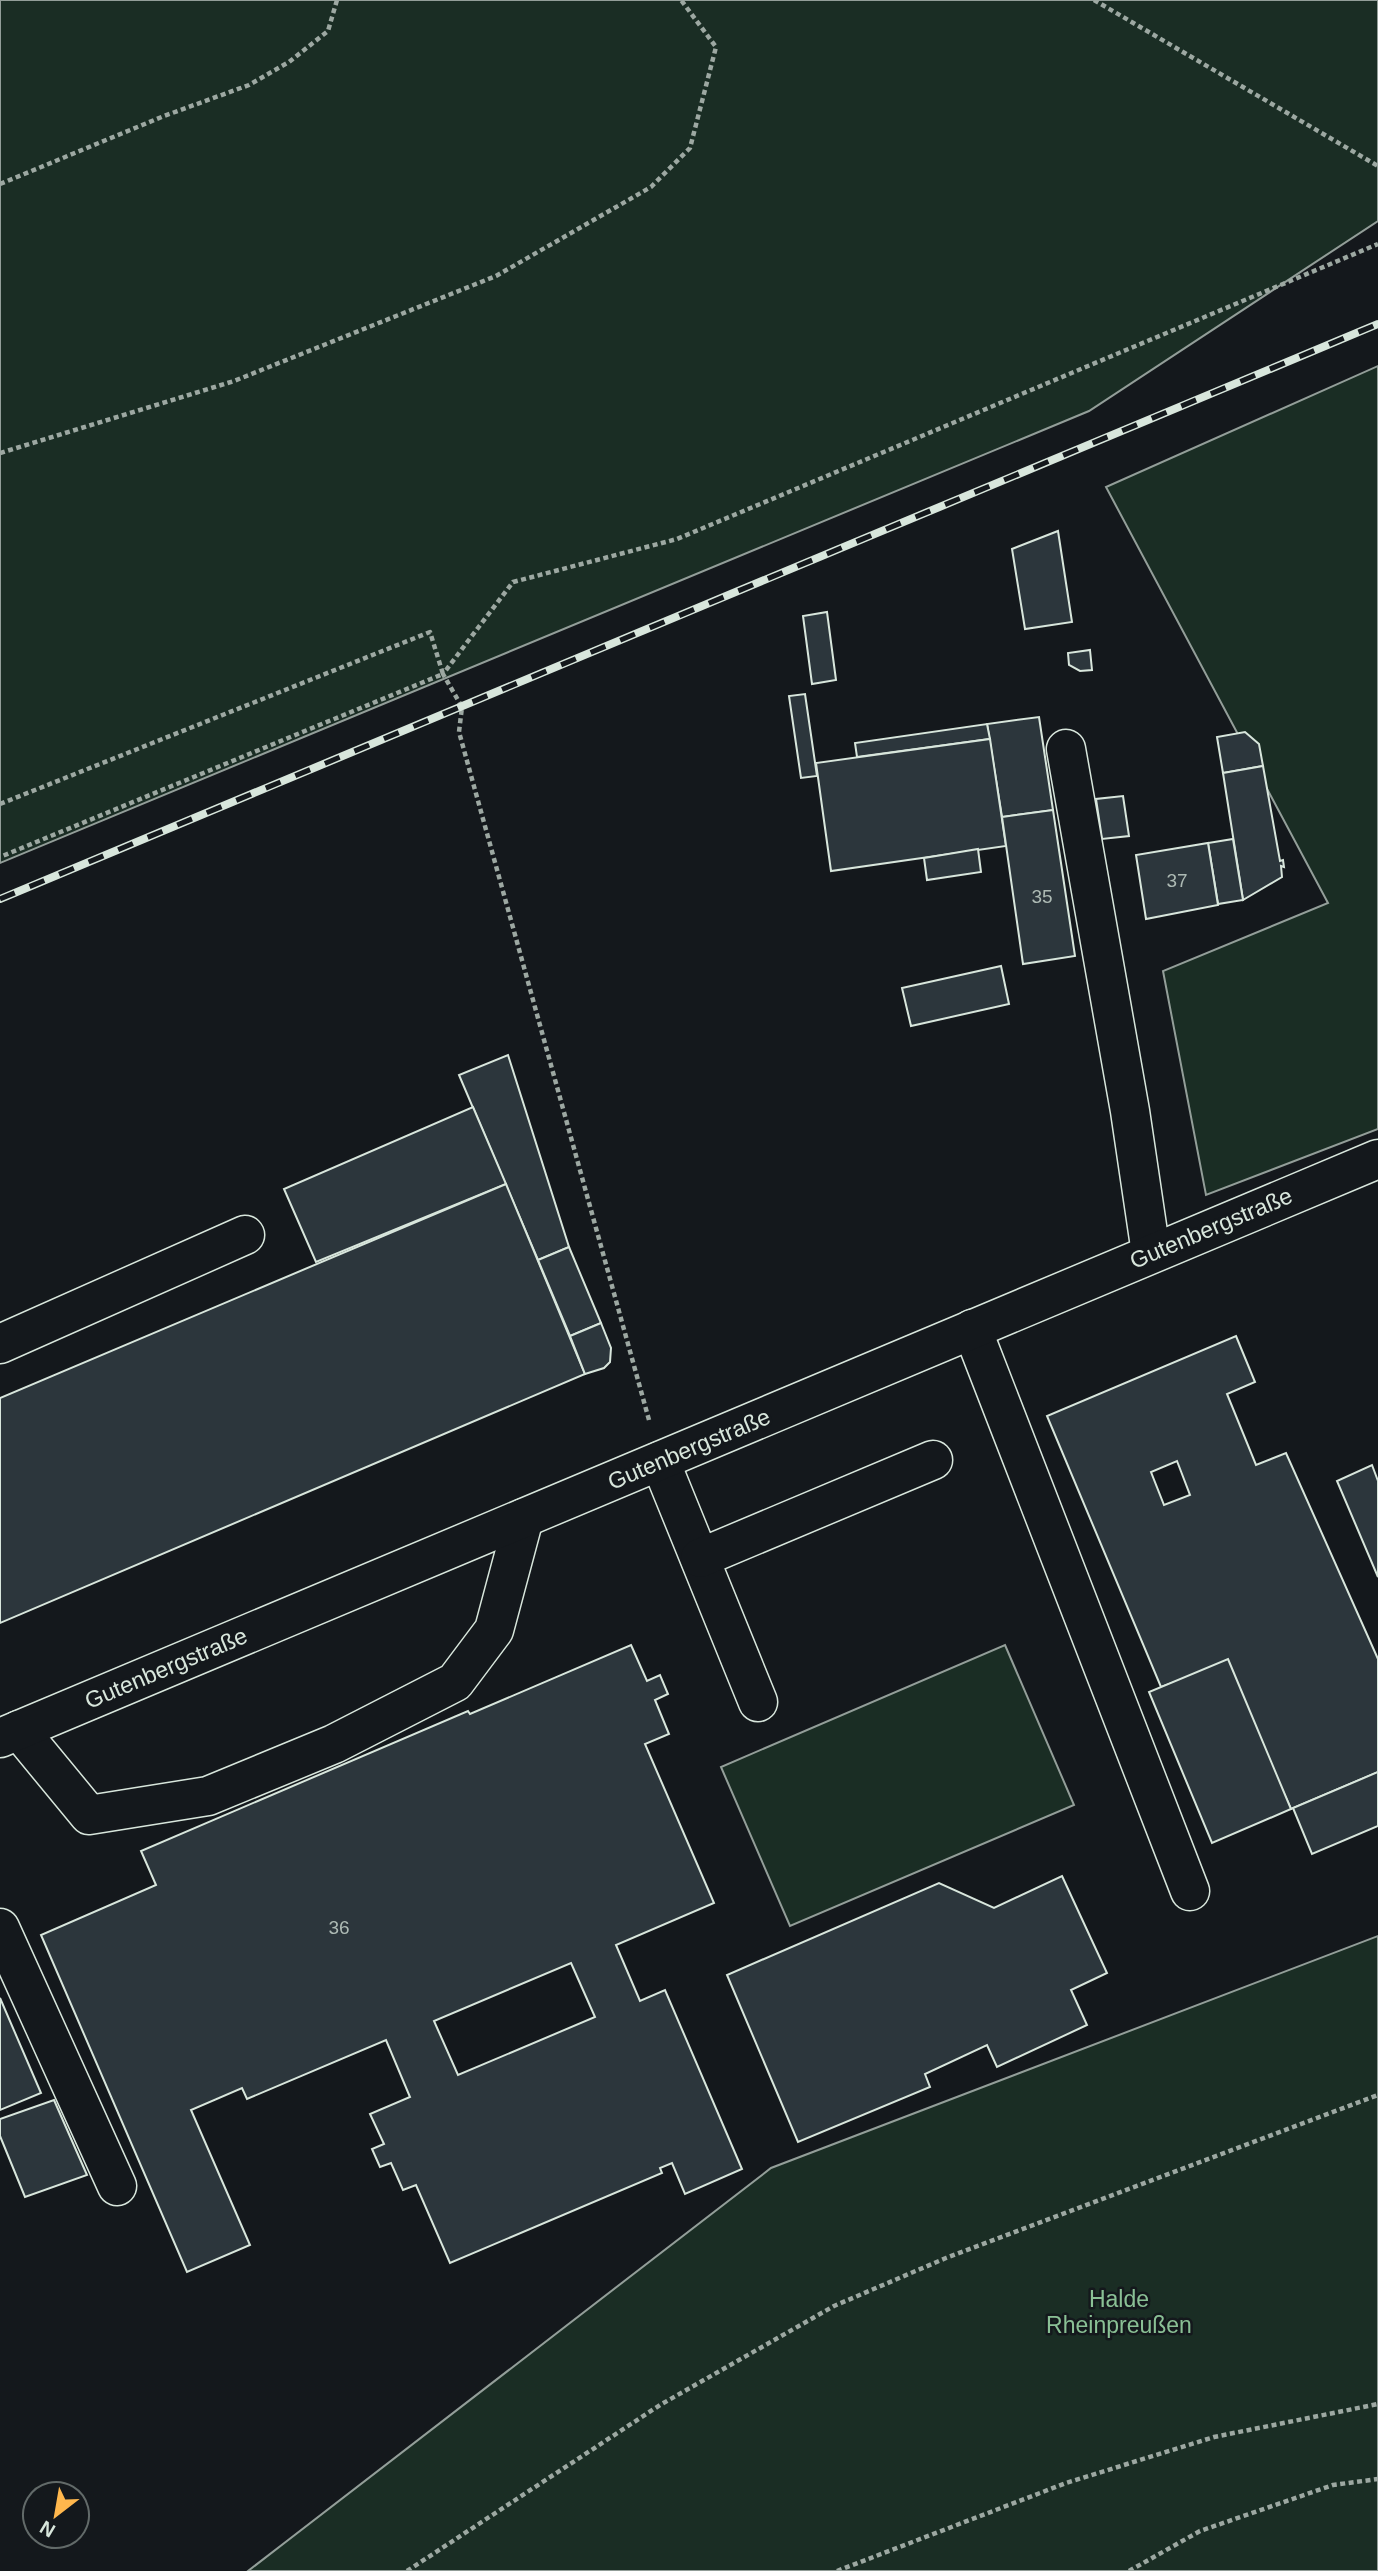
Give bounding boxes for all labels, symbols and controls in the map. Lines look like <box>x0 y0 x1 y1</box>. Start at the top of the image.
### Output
house number: 37 <box>1166 870 1188 891</box>
house number: 35 <box>1031 886 1053 907</box>
street label: Gutenbergstraße <box>1126 1182 1296 1274</box>
street label: Gutenbergstraße <box>604 1403 774 1495</box>
street label: Gutenbergstraße <box>81 1622 251 1714</box>
house number: 36 <box>328 1917 350 1938</box>
park label: Halde Rheinpreußen <box>1046 2286 1192 2338</box>
north arrow <box>21 2480 91 2550</box>
text: N <box>36 2517 59 2542</box>

